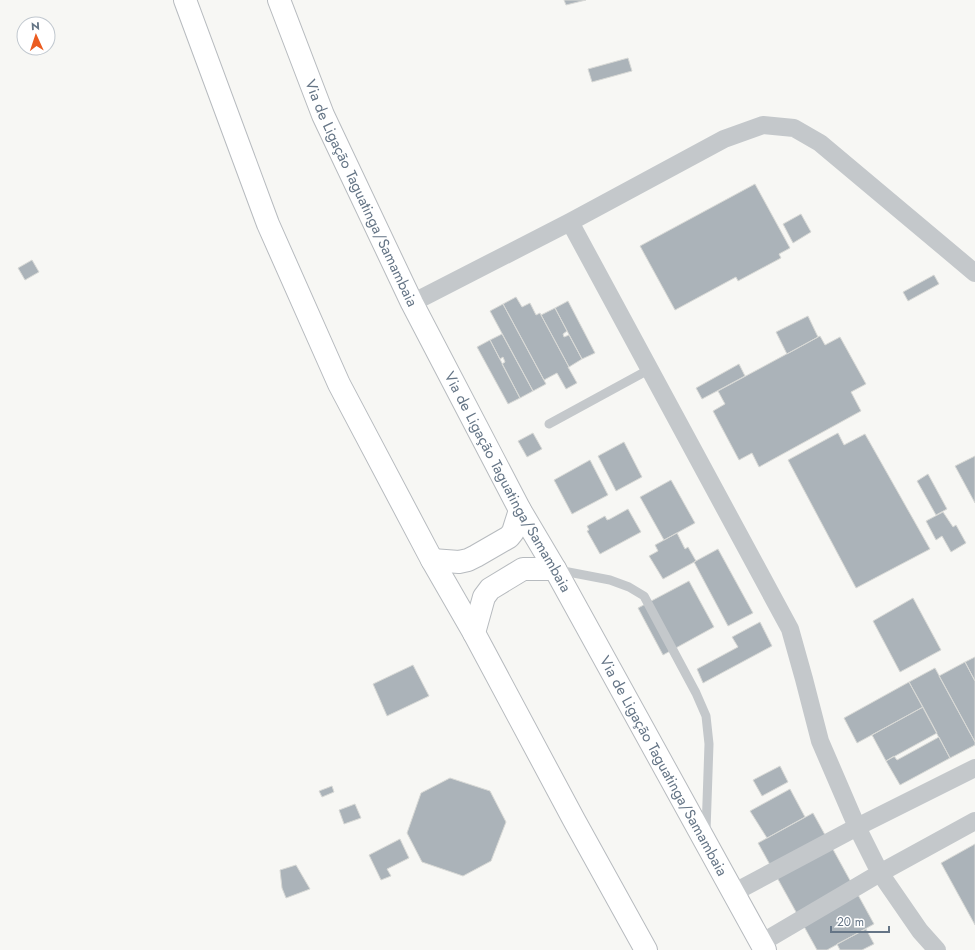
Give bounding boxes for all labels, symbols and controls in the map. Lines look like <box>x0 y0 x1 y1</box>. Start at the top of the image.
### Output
north arrow <box>16 16 56 56</box>
text: N <box>31 18 40 34</box>
street label: Via de Ligação Taguatinga/Samambaia <box>299 76 423 310</box>
street label: Via de Ligação Taguatinga/Samambaia <box>439 368 577 596</box>
street label: Via de Ligação Taguatinga/Samambaia <box>594 652 733 880</box>
scale bar <box>831 908 889 934</box>
text: 20 m <box>837 913 864 931</box>

